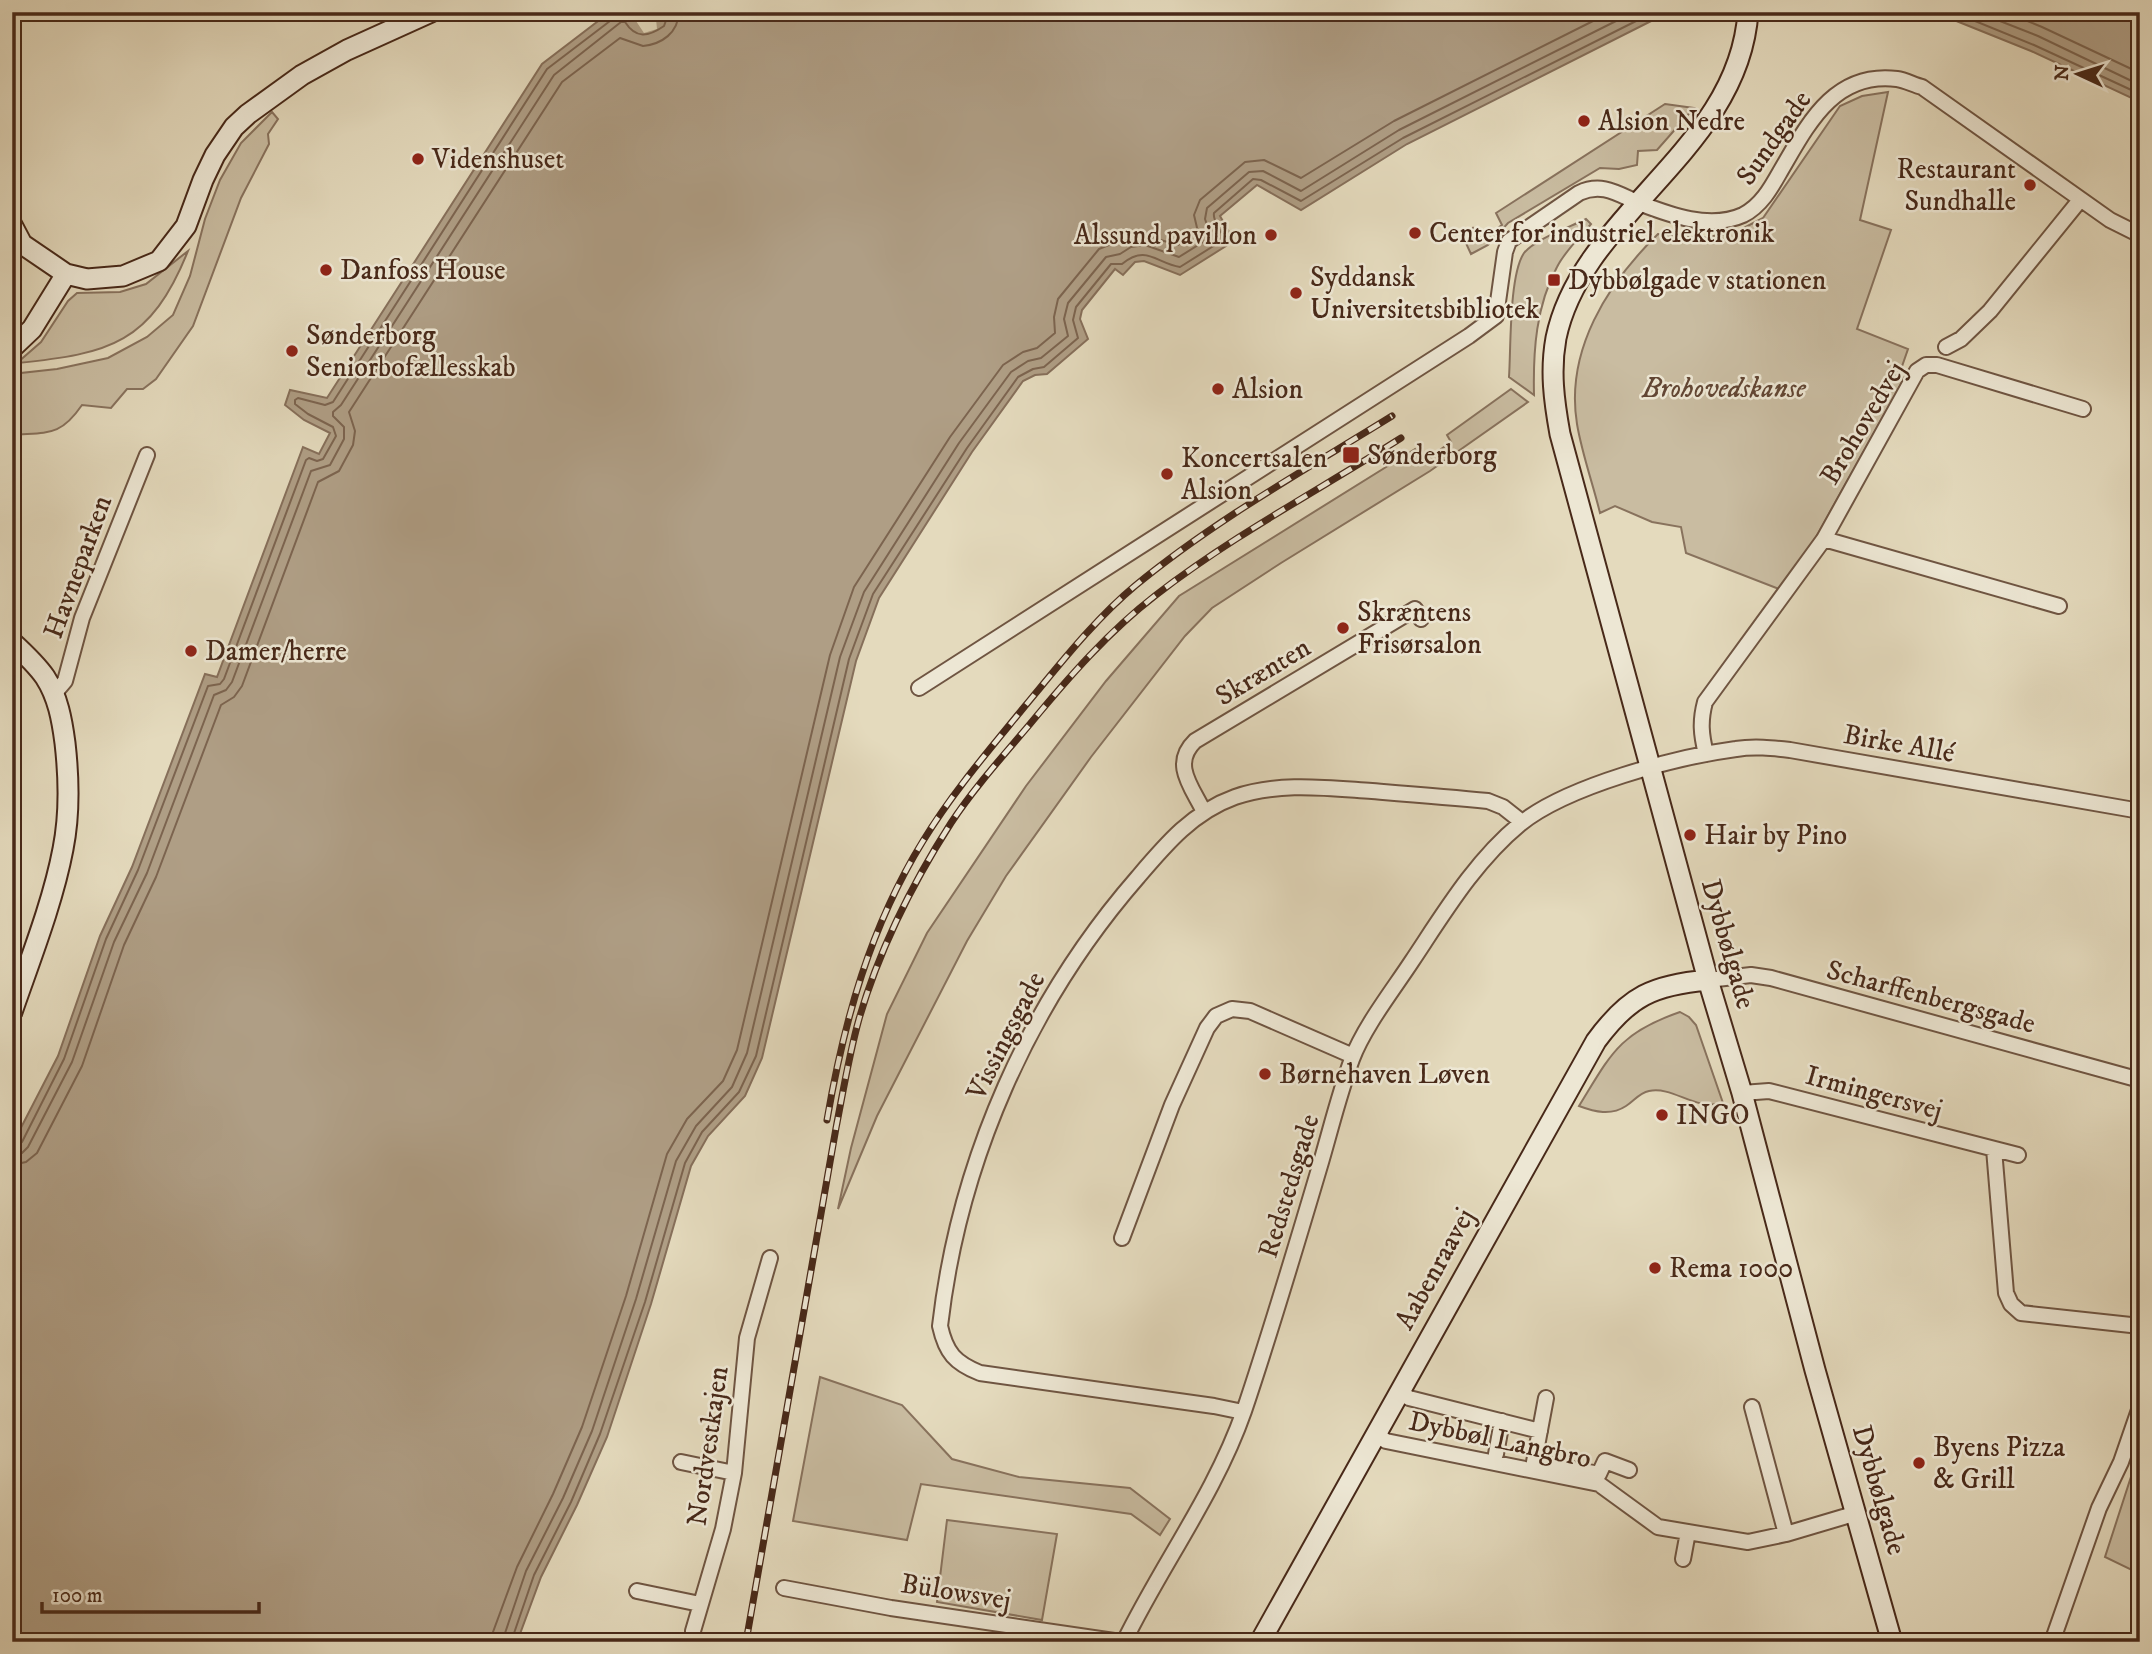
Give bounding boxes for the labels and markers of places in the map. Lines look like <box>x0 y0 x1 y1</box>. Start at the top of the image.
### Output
place label: Alsion Nedre <box>1598 104 1745 139</box>
marker: Alsion Nedre <box>1576 113 1592 129</box>
place label: Videnshuset <box>431 142 564 177</box>
marker: Videnshuset <box>410 151 426 167</box>
place label: Restaurant Sundhalle <box>1896 152 2016 219</box>
marker: Restaurant Sundhalle <box>2022 177 2038 193</box>
place label: Center for industriel elektronik <box>1429 216 1775 251</box>
place label: Alssund pavillon <box>1074 218 1257 253</box>
marker: Center for industriel elektronik <box>1407 225 1423 241</box>
marker: Alssund pavillon <box>1263 227 1279 243</box>
place label: Danfoss House <box>340 253 506 288</box>
place label: Syddansk Universitetsbibliotek <box>1310 260 1540 327</box>
marker: Danfoss House <box>318 262 334 278</box>
place label: Dybbølgade v stationen <box>1568 263 1827 298</box>
marker: Dybbølgade v stationen <box>1546 272 1562 288</box>
marker: Syddansk Universitetsbibliotek <box>1288 285 1304 301</box>
place label: Sønderborg Seniorbofællesskab <box>306 318 516 385</box>
marker: Sønderborg Seniorbofællesskab <box>284 343 300 359</box>
place label: Alsion <box>1232 372 1303 407</box>
marker: Alsion <box>1210 381 1226 397</box>
place label: Sønderborg <box>1367 438 1497 473</box>
place label: Koncertsalen Alsion <box>1181 441 1328 508</box>
marker: Sønderborg <box>1341 445 1361 465</box>
marker: Koncertsalen Alsion <box>1159 466 1175 482</box>
place label: Skræntens Frisørsalon <box>1357 595 1482 662</box>
marker: Skræntens Frisørsalon <box>1335 620 1351 636</box>
place label: Damer/herre <box>205 634 347 669</box>
marker: Damer/herre <box>183 643 199 659</box>
place label: Hair by Pino <box>1704 818 1847 853</box>
marker: Hair by Pino <box>1682 827 1698 843</box>
place label: Børnehaven Løven <box>1279 1057 1490 1092</box>
marker: Børnehaven Løven <box>1257 1066 1273 1082</box>
place label: INGO <box>1676 1098 1750 1133</box>
marker: INGO <box>1654 1107 1670 1123</box>
place label: Rema 1000 <box>1669 1251 1793 1286</box>
marker: Rema 1000 <box>1647 1260 1663 1276</box>
place label: Byens Pizza & Grill <box>1933 1430 2065 1497</box>
marker: Byens Pizza & Grill <box>1911 1455 1927 1471</box>

